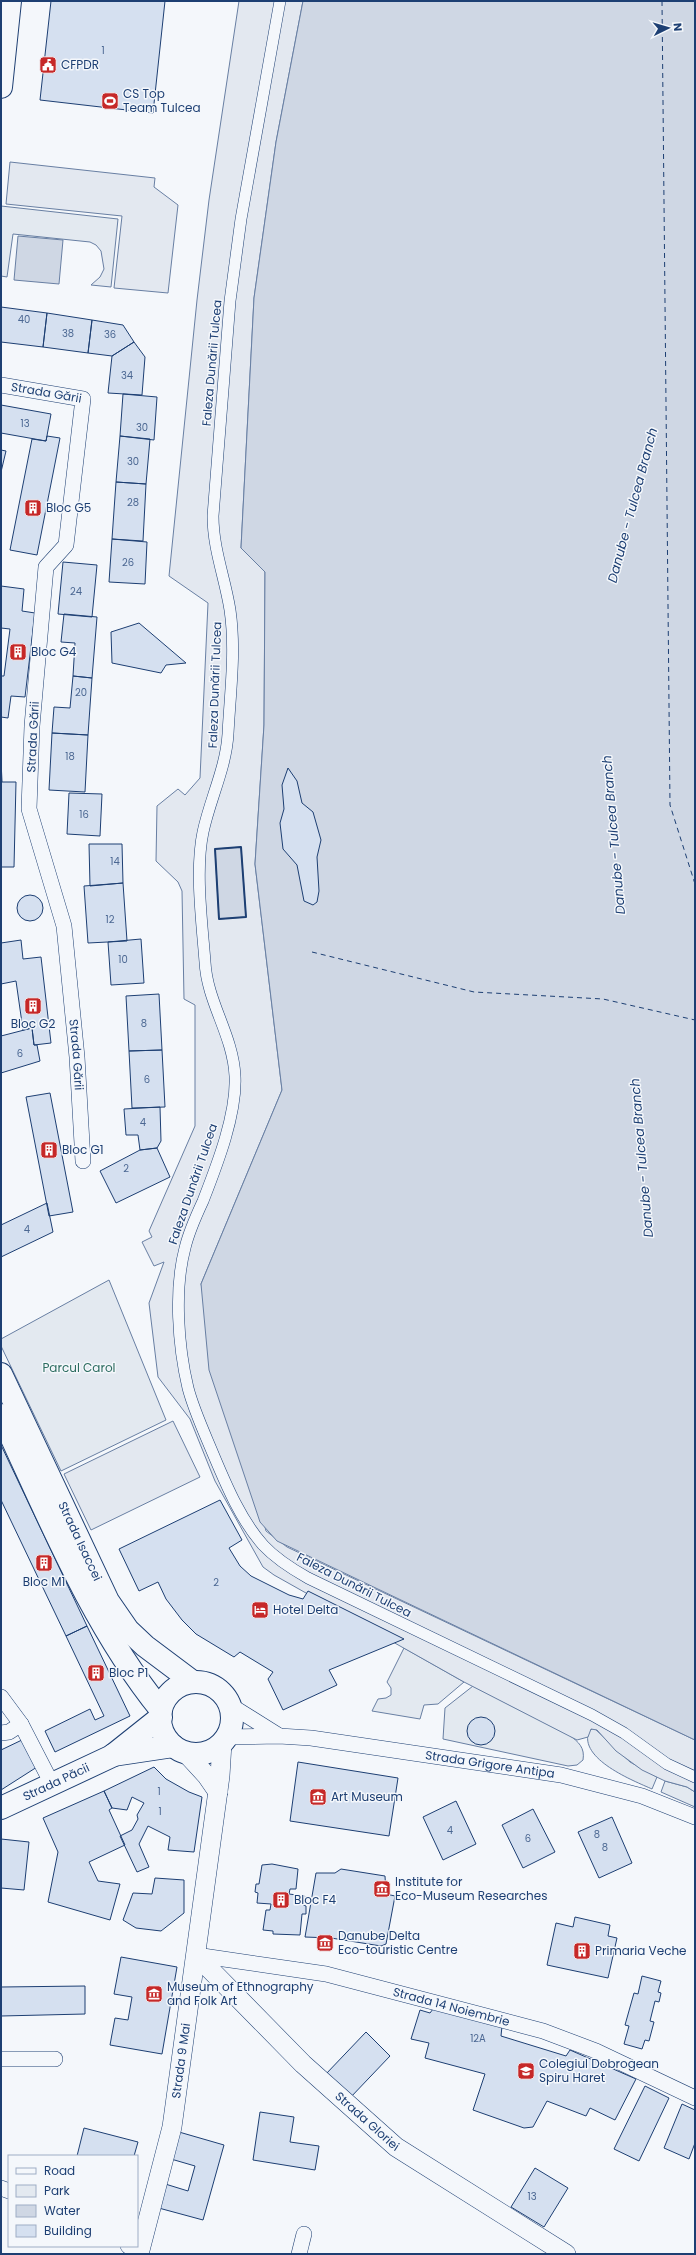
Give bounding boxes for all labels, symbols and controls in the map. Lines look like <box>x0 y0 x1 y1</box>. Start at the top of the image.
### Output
north arrow <box>648 8 688 48</box>
text: N <box>670 22 686 32</box>
house number: 1 <box>101 43 105 58</box>
public building icon: CFPDR <box>38 55 58 75</box>
place label: CFPDR <box>61 56 99 73</box>
place label: CS Top Team Tulcea <box>123 85 201 116</box>
sports icon: CS Top Team Tulcea <box>100 91 120 111</box>
street label: Faleza Dunării Tulcea <box>198 299 225 427</box>
house number: 40 <box>18 312 30 327</box>
house number: 38 <box>62 326 74 341</box>
house number: 36 <box>104 327 116 342</box>
house number: 34 <box>121 368 133 383</box>
street label: Strada Gării <box>10 378 83 407</box>
house number: 13 <box>20 416 30 431</box>
house number: 30 <box>136 420 148 435</box>
water label: Danube - Tulcea Branch <box>603 426 662 585</box>
house number: 30 <box>127 454 139 469</box>
house number: 28 <box>127 495 139 510</box>
building icon: Bloc G5 <box>23 498 43 518</box>
place label: Bloc G5 <box>46 499 91 516</box>
house number: 26 <box>122 555 134 570</box>
house number: 24 <box>70 584 82 599</box>
street label: Faleza Dunării Tulcea <box>204 621 225 749</box>
building icon: Bloc G4 <box>8 642 28 662</box>
place label: Bloc G4 <box>31 643 77 660</box>
house number: 20 <box>75 685 87 700</box>
street label: Strada Gării <box>22 701 43 773</box>
house number: 18 <box>65 749 75 764</box>
water label: Danube - Tulcea Branch <box>597 755 630 915</box>
house number: 16 <box>79 807 89 822</box>
house number: 14 <box>110 854 120 869</box>
house number: 12 <box>106 912 115 927</box>
house number: 10 <box>118 952 128 967</box>
building icon: Bloc G2 <box>23 996 43 1016</box>
place label: Bloc G2 <box>11 1015 55 1032</box>
house number: 8 <box>141 1016 147 1031</box>
street label: Strada Gării <box>65 1018 88 1091</box>
house number: 6 <box>17 1046 23 1061</box>
house number: 6 <box>144 1072 150 1087</box>
water label: Danube - Tulcea Branch <box>625 1078 658 1238</box>
house number: 4 <box>140 1115 146 1130</box>
street label: Faleza Dunării Tulcea <box>164 1121 221 1247</box>
building icon: Bloc G1 <box>39 1140 59 1160</box>
place label: Bloc G1 <box>62 1141 104 1158</box>
house number: 2 <box>123 1161 129 1176</box>
house number: 4 <box>24 1222 30 1237</box>
park label: Parcul Carol <box>42 1359 116 1376</box>
street label: Strada Isaccei <box>54 1499 106 1584</box>
street label: Faleza Dunării Tulcea <box>294 1548 415 1621</box>
building icon: Bloc M1 <box>34 1553 54 1573</box>
place label: Bloc M1 <box>23 1573 65 1590</box>
house number: 2 <box>213 1575 219 1590</box>
hotel icon: Hotel Delta <box>250 1600 270 1620</box>
place label: Hotel Delta <box>273 1601 338 1618</box>
building icon: Bloc P1 <box>86 1663 106 1683</box>
place label: Bloc P1 <box>109 1664 148 1681</box>
street label: Strada Grigore Antipa <box>424 1746 556 1782</box>
street label: Strada Păcii <box>20 1759 92 1805</box>
house number: 1 <box>157 1784 161 1799</box>
museum icon: Art Museum <box>308 1787 328 1807</box>
place label: Art Museum <box>331 1788 403 1805</box>
house number: 1 <box>158 1804 162 1819</box>
house number: 4 <box>447 1823 453 1838</box>
house number: 8 <box>594 1827 600 1842</box>
house number: 6 <box>525 1831 531 1846</box>
house number: 8 <box>602 1840 608 1855</box>
place label: Institute for Eco-Museum Researches <box>395 1873 547 1904</box>
museum icon: Institute for Eco-Museum Researches <box>372 1879 392 1899</box>
building icon: Bloc F4 <box>271 1890 291 1910</box>
place label: Bloc F4 <box>294 1891 337 1908</box>
place label: Danube Delta Eco-touristic Centre <box>338 1927 458 1958</box>
museum icon: Danube Delta Eco-touristic Centre <box>315 1933 335 1953</box>
building icon: Primaria Veche <box>572 1941 592 1961</box>
place label: Primaria Veche <box>595 1942 687 1959</box>
place label: Museum of Ethnography and Folk Art <box>167 1978 314 2009</box>
street label: Strada 14 Noiembrie <box>391 1983 512 2030</box>
museum icon: Museum of Ethnography and Folk Art <box>144 1984 164 2004</box>
street label: Strada 9 Mai <box>167 2022 194 2099</box>
house number: 12A <box>470 2031 486 2046</box>
place label: Colegiul Dobrogean Spiru Haret <box>539 2055 659 2086</box>
school or university icon: Colegiul Dobrogean Spiru Haret <box>516 2061 536 2081</box>
street label: Strada Gloriei <box>332 2088 403 2155</box>
legend <box>8 2155 138 2247</box>
text: Road <box>44 2162 75 2179</box>
text: Park <box>44 2182 71 2199</box>
house number: 13 <box>527 2189 537 2204</box>
text: Water <box>44 2202 81 2219</box>
text: Building <box>44 2222 92 2239</box>

